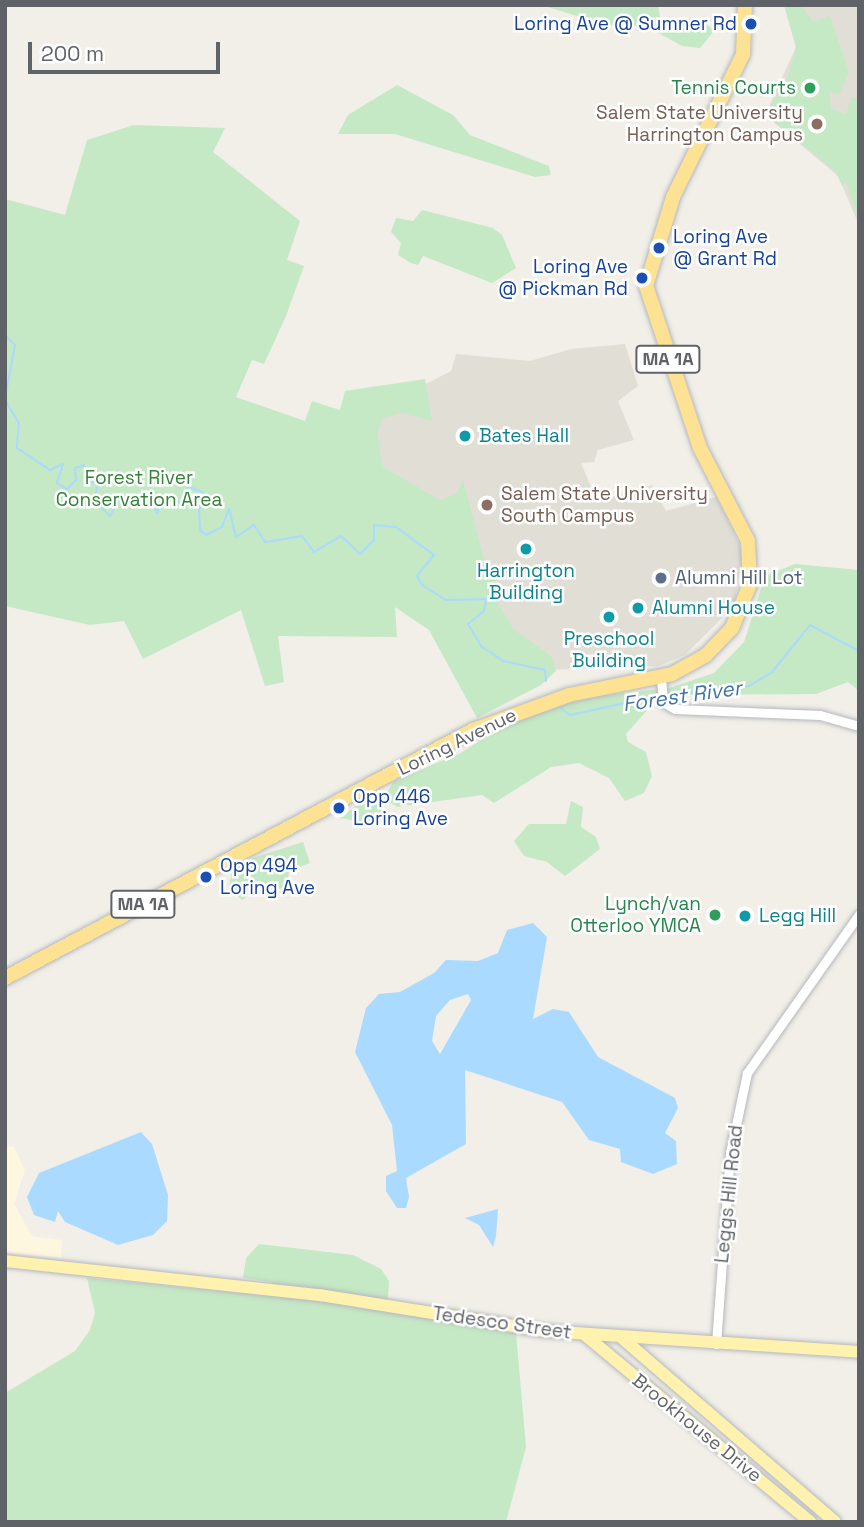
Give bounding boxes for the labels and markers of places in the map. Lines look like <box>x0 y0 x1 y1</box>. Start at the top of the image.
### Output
place label: Loring Ave @ Sumner Rd <box>514 13 737 35</box>
marker: Loring Ave @ Sumner Rd <box>743 16 759 32</box>
place label: Tennis Courts <box>671 77 796 99</box>
marker: Tennis Courts <box>802 80 818 96</box>
place label: Salem State University Harrington Campus <box>596 102 803 146</box>
marker: Salem State University Harrington Campus <box>809 116 825 132</box>
place label: Loring Ave @ Grant Rd <box>673 226 777 270</box>
marker: Loring Ave @ Grant Rd <box>651 240 667 256</box>
place label: Loring Ave @ Pickman Rd <box>498 256 628 300</box>
marker: Loring Ave @ Pickman Rd <box>634 270 650 286</box>
place label: Bates Hall <box>479 425 569 447</box>
marker: Bates Hall <box>457 428 473 444</box>
place label: Salem State University South Campus <box>501 483 708 527</box>
marker: Salem State University South Campus <box>479 497 495 513</box>
marker: Harrington Building <box>518 541 534 557</box>
place label: Harrington Building <box>477 560 575 604</box>
place label: Alumni Hill Lot <box>675 567 803 589</box>
marker: Alumni Hill Lot <box>653 570 669 586</box>
place label: Alumni House <box>652 597 775 619</box>
marker: Alumni House <box>630 600 646 616</box>
marker: Preschool Building <box>601 609 617 625</box>
place label: Preschool Building <box>564 628 654 672</box>
place label: Opp 446 Loring Ave <box>353 786 448 830</box>
marker: Opp 446 Loring Ave <box>331 800 347 816</box>
place label: Opp 494 Loring Ave <box>220 855 315 899</box>
marker: Opp 494 Loring Ave <box>198 869 214 885</box>
place label: Lynch/van Otterloo YMCA <box>570 893 701 937</box>
place label: Legg Hill <box>759 905 836 927</box>
marker: Lynch/van Otterloo YMCA <box>707 907 723 923</box>
marker: Legg Hill <box>737 908 753 924</box>

